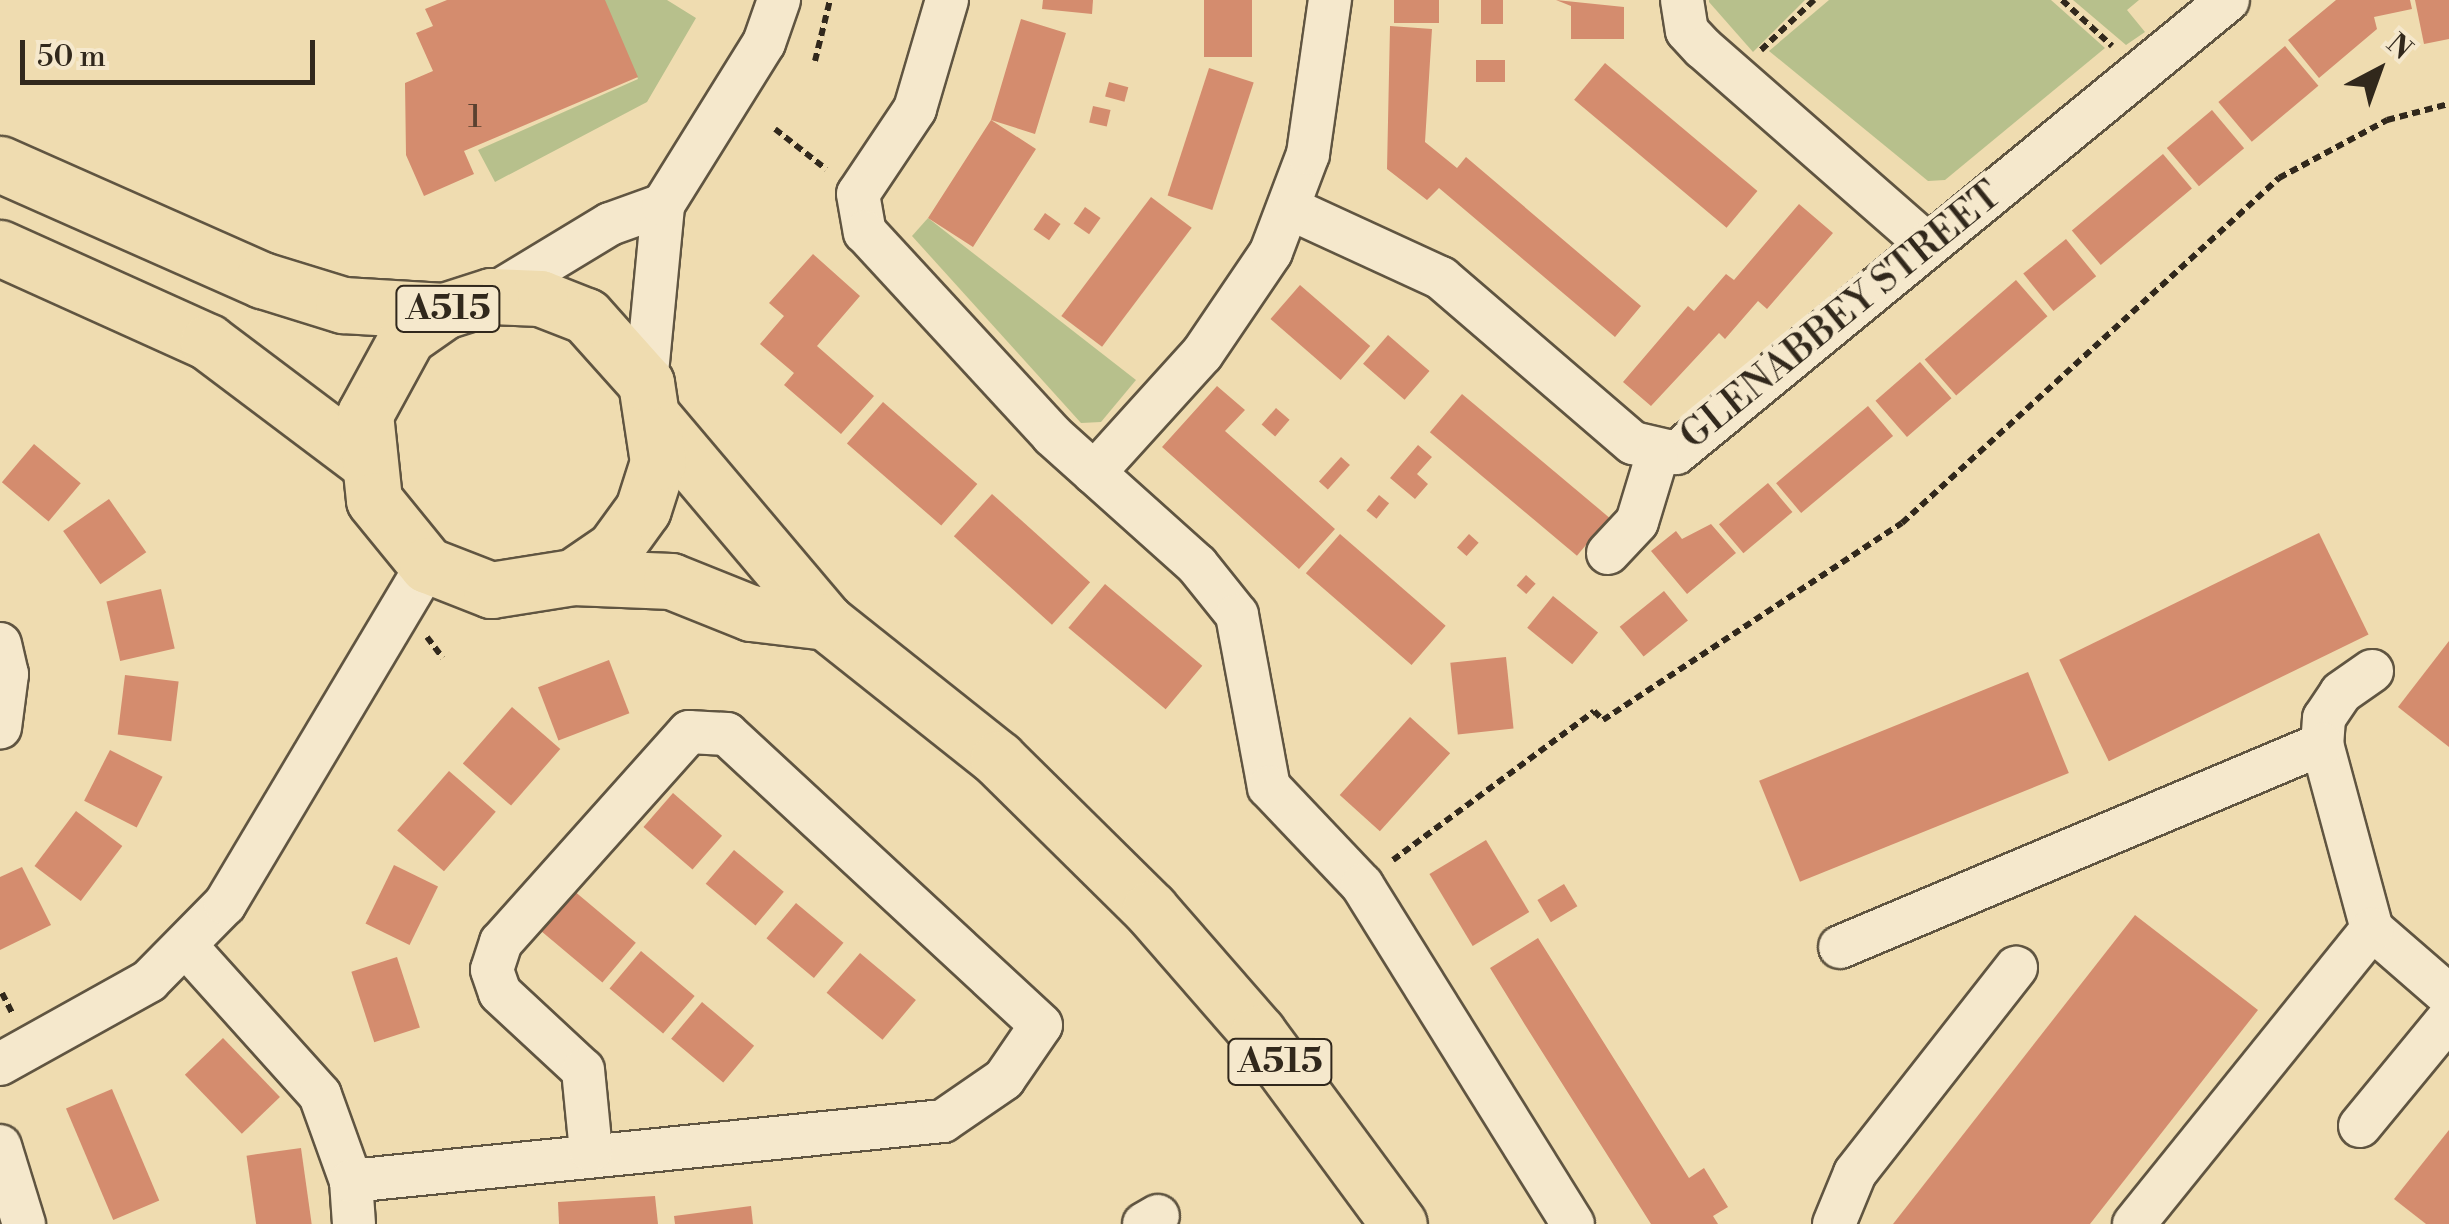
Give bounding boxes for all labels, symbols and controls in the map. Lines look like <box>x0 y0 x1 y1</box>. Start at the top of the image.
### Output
scale bar <box>25 20 320 82</box>
north arrow <box>2329 20 2429 120</box>
text: N <box>2379 27 2419 67</box>
text: 50 m <box>37 38 106 76</box>
house number: 1 <box>468 98 482 136</box>
street label: GLENABBEY STREET <box>1671 173 2011 459</box>
road number: A515 <box>393 279 503 339</box>
road number: A515 <box>1225 1032 1335 1092</box>

